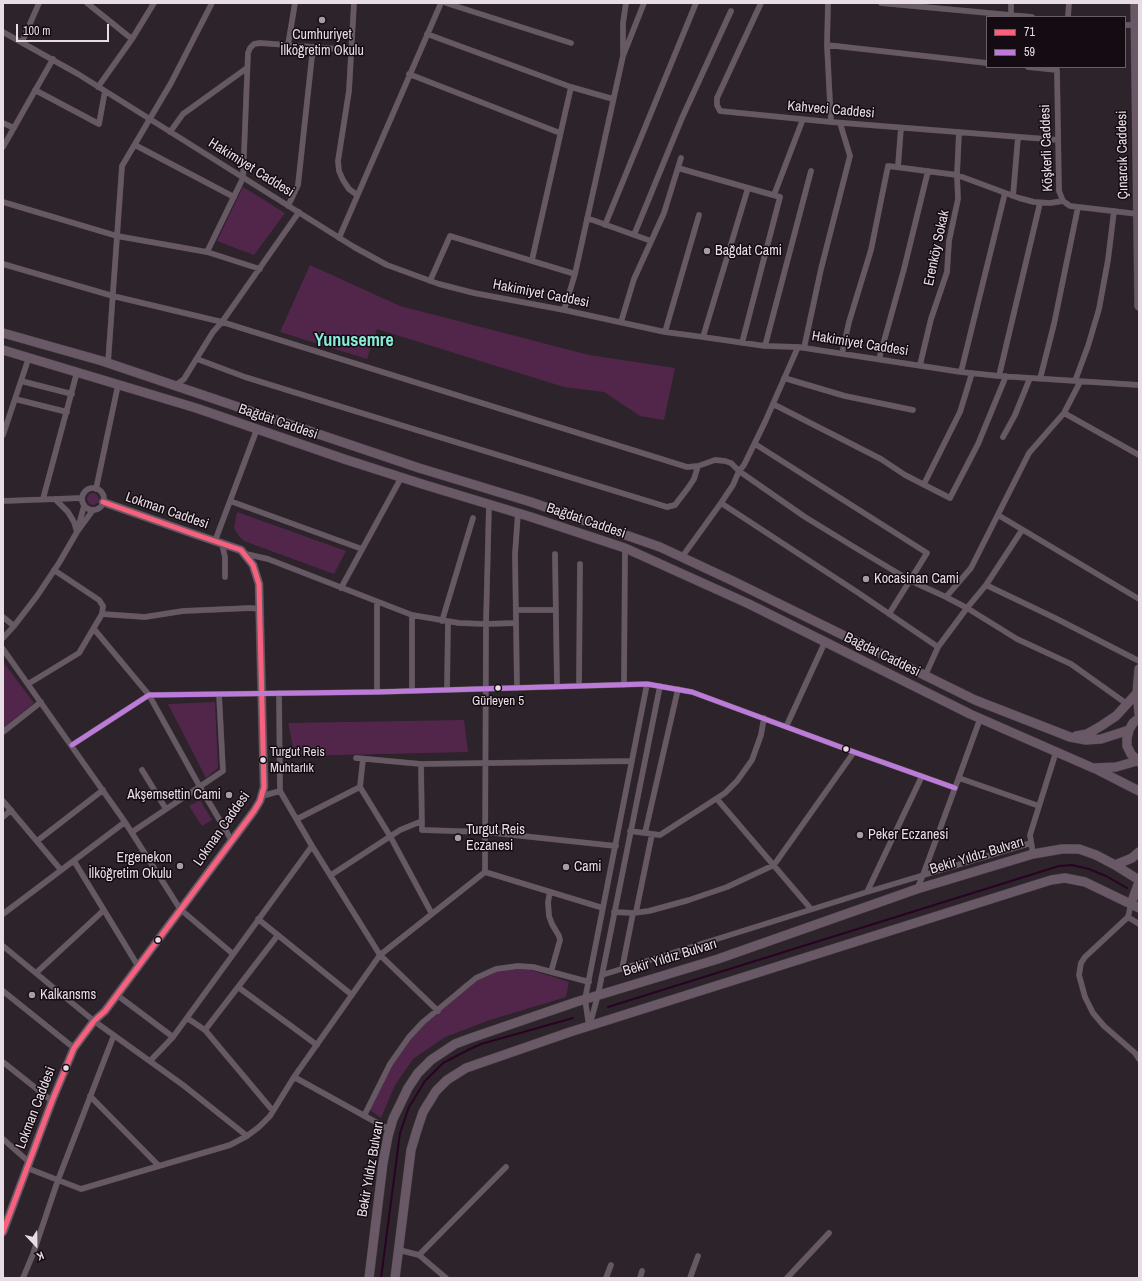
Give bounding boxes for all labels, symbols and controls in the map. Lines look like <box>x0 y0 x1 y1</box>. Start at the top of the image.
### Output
marker: Cumhuriyet İlköğretim Okulu <box>317 15 327 25</box>
scale bar <box>18 16 111 42</box>
legend <box>986 16 1126 68</box>
text: 100 m <box>23 23 50 39</box>
text: 71 <box>1024 24 1035 40</box>
place label: Cumhuriyet İlköğretim Okulu <box>280 27 364 60</box>
text: 59 <box>1024 44 1035 60</box>
street label: Kahveci Caddesi <box>787 98 875 122</box>
street label: Köşkerli Caddesi <box>1037 104 1057 192</box>
street label: Çınarcık Caddesi <box>1114 111 1132 199</box>
street label: Hakimiyet Caddesi <box>205 135 297 201</box>
street label: Erenköy Sokak <box>921 208 953 288</box>
place label: Bağdat Cami <box>715 243 782 259</box>
marker: Bağdat Cami <box>702 246 712 256</box>
street label: Hakimiyet Caddesi <box>491 276 591 312</box>
street label: Hakimiyet Caddesi <box>810 328 910 360</box>
district label: Yunusemre <box>314 330 394 352</box>
street label: Bağdat Caddesi <box>236 401 320 443</box>
street label: Lokman Caddesi <box>123 489 211 533</box>
street label: Bağdat Caddesi <box>544 500 628 542</box>
place label: Kocasinan Cami <box>874 571 959 587</box>
marker: Kocasinan Cami <box>861 574 871 584</box>
street label: Bağdat Caddesi <box>841 629 923 681</box>
marker: Gürleyen 5 <box>493 683 503 693</box>
place label: Gürleyen 5 <box>472 694 524 710</box>
unlabelled marker <box>841 744 851 754</box>
place label: Turgut Reis Muhtarlık <box>270 745 325 776</box>
marker: Turgut Reis Muhtarlık <box>258 755 268 765</box>
place label: Akşemsettin Cami <box>127 787 221 803</box>
street label: Lokman Caddesi <box>190 789 254 869</box>
marker: Akşemsettin Cami <box>224 790 234 800</box>
place label: Turgut Reis Eczanesi <box>466 822 525 854</box>
place label: Peker Eczanesi <box>868 827 948 843</box>
marker: Peker Eczanesi <box>855 830 865 840</box>
marker: Turgut Reis Eczanesi <box>453 833 463 843</box>
street label: Bekir Yıldız Bulvarı <box>928 834 1026 878</box>
place label: Ergenekon İlköğretim Okulu <box>88 850 172 882</box>
place label: Cami <box>574 859 601 875</box>
marker: Ergenekon İlköğretim Okulu <box>175 861 185 871</box>
marker: Cami <box>561 862 571 872</box>
unlabelled marker <box>153 935 163 945</box>
street label: Bekir Yıldız Bulvarı <box>621 936 719 980</box>
place label: Kalkansms <box>40 987 96 1003</box>
marker: Kalkansms <box>27 990 37 1000</box>
unlabelled marker <box>61 1063 71 1073</box>
street label: Lokman Caddesi <box>13 1064 59 1152</box>
street label: Bekir Yıldız Bulvarı <box>354 1120 388 1218</box>
north arrow <box>16 1225 56 1265</box>
text: K <box>35 1248 46 1264</box>

